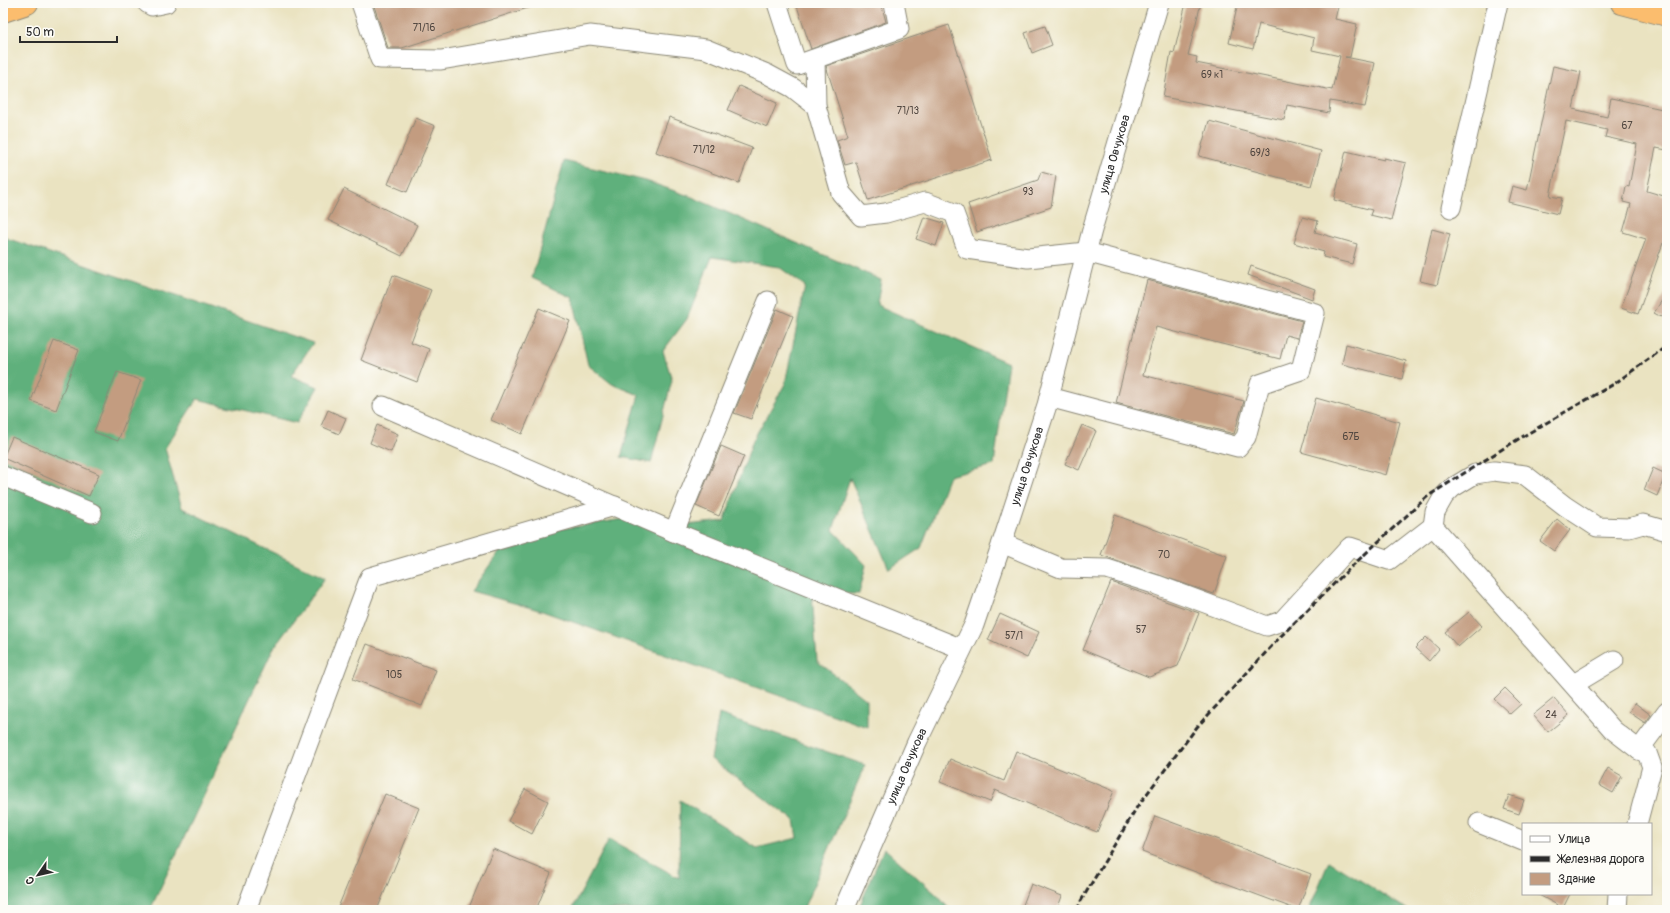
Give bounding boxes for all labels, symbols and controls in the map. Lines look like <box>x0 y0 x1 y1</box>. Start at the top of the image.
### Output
scale bar <box>20 18 117 44</box>
house number: 71/16 <box>413 22 435 34</box>
text: 50 m <box>26 25 54 40</box>
house number: 69 к1 <box>1201 69 1223 81</box>
house number: 71/13 <box>897 105 920 117</box>
street label: улица Овчукова <box>1095 113 1133 196</box>
house number: 67 <box>1621 120 1633 132</box>
house number: 71/12 <box>693 144 716 156</box>
house number: 69/3 <box>1250 147 1270 159</box>
house number: 93 <box>1023 186 1034 198</box>
street label: улица Овчукова <box>1007 425 1047 508</box>
house number: 67Б <box>1342 431 1360 443</box>
house number: 70 <box>1158 549 1170 561</box>
house number: 57 <box>1136 624 1147 636</box>
house number: 57/1 <box>1005 630 1023 642</box>
house number: 105 <box>386 669 402 681</box>
house number: 24 <box>1545 709 1557 721</box>
street label: улица Овчукова <box>883 725 930 807</box>
legend <box>1522 823 1652 895</box>
text: Улица <box>1558 832 1590 847</box>
text: Железная дорога <box>1556 852 1645 867</box>
north arrow <box>18 855 58 895</box>
text: Здание <box>1558 872 1595 887</box>
text: С <box>23 874 37 887</box>

